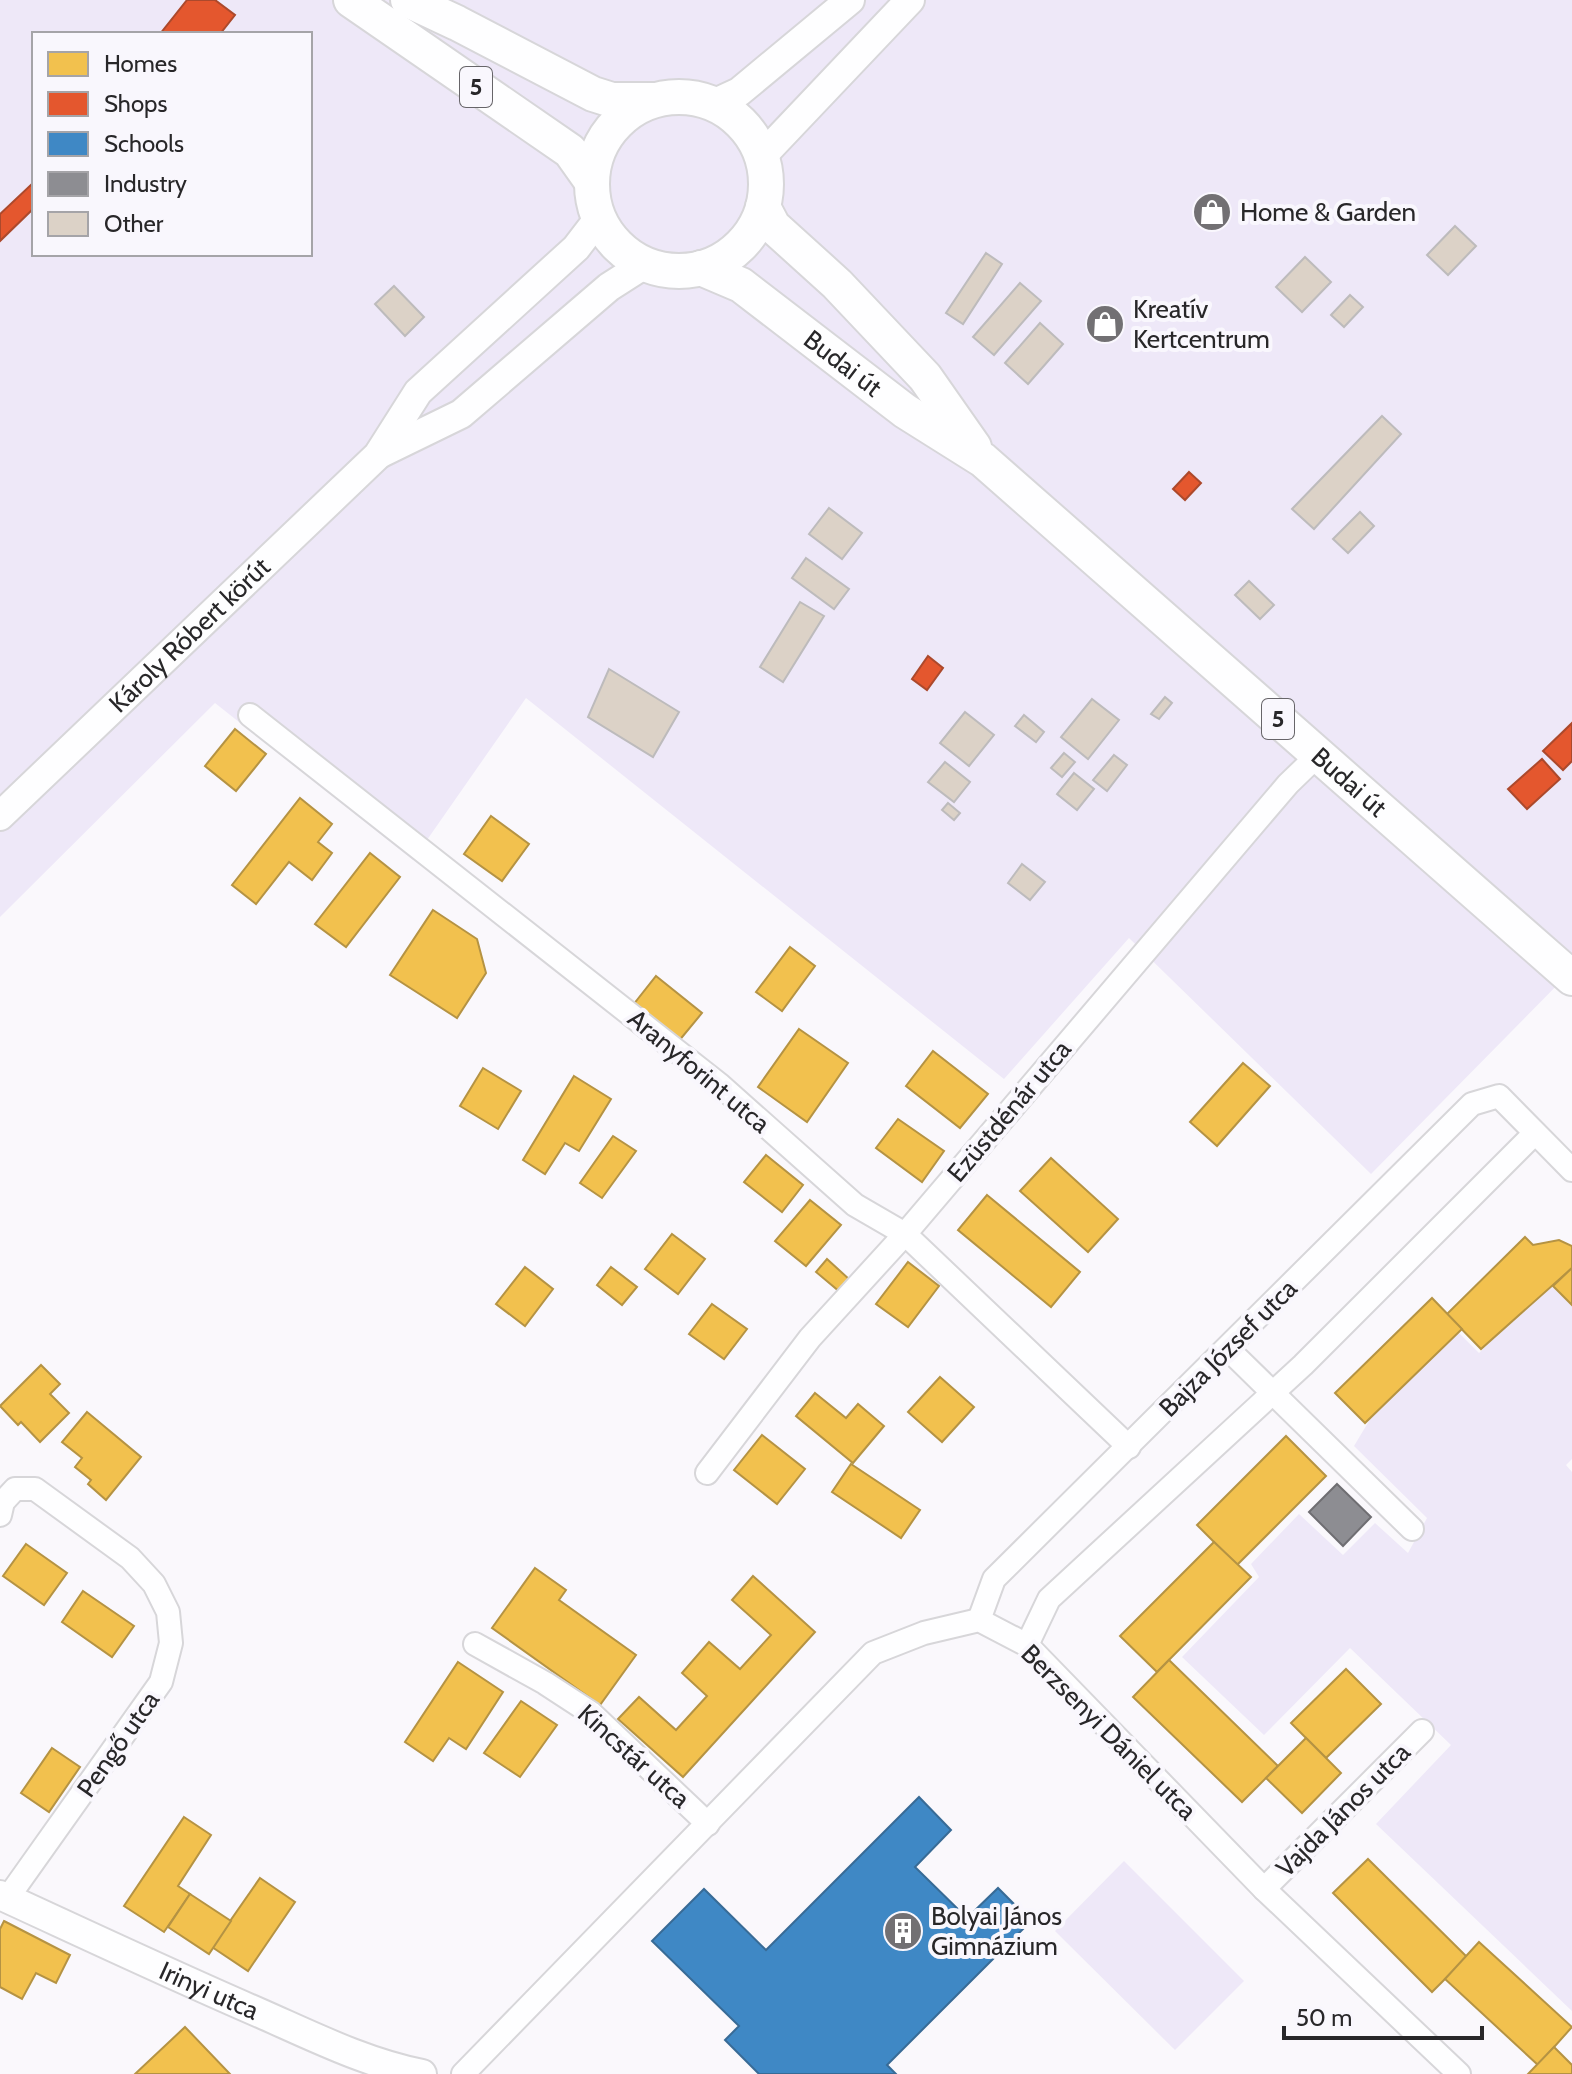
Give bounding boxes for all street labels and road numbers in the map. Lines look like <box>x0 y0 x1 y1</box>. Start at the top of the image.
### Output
road number: 5 <box>460 67 492 107</box>
street label: Budai út <box>798 323 888 403</box>
street label: Károly Róbert körút <box>102 551 277 719</box>
road number: 5 <box>1262 699 1294 739</box>
street label: Budai út <box>1305 740 1394 824</box>
street label: Aranyforint utca <box>621 1002 777 1140</box>
street label: Ezüstdénár utca <box>940 1033 1078 1188</box>
street label: Bajza József utca <box>1152 1272 1304 1424</box>
street label: Berzsenyi Dániel utca <box>1015 1638 1204 1827</box>
street label: Pengő utca <box>70 1684 166 1803</box>
street label: Kincstár utca <box>571 1697 697 1815</box>
street label: Vajda János utca <box>1269 1736 1417 1884</box>
street label: Irinyi utca <box>154 1955 264 2027</box>

